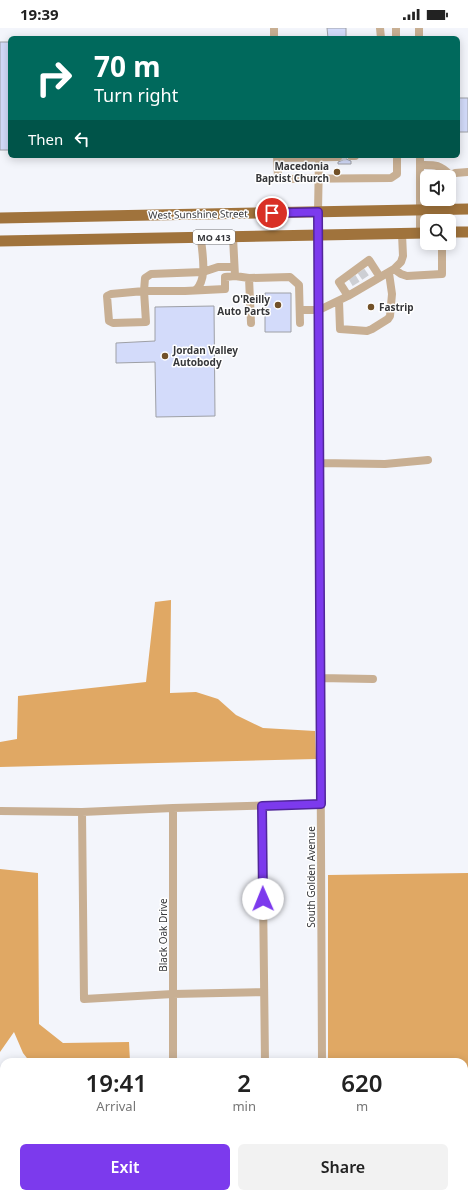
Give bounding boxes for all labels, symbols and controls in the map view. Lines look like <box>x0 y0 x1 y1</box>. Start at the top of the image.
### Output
text: 19:39 <box>20 4 59 24</box>
text: 70 m <box>94 47 161 85</box>
icon: right <box>28 52 80 104</box>
text: Turn right <box>94 83 178 107</box>
icon: left <box>71 128 93 150</box>
text: Then <box>28 129 63 149</box>
place label: Macedonia Baptist Church <box>255 159 329 185</box>
marker: Macedonia Baptist Church <box>332 167 342 177</box>
map controls <box>420 170 456 250</box>
button: sound <box>420 170 456 206</box>
pin <box>255 196 289 230</box>
icon: arrive <box>261 202 283 224</box>
street label: West Sunshine Street <box>148 206 248 222</box>
button: search <box>420 214 456 250</box>
road number: MO 413 <box>193 230 235 244</box>
place label: O'Reilly Auto Parts <box>217 292 270 318</box>
marker: O'Reilly Auto Parts <box>273 300 283 310</box>
place label: Fastrip <box>379 300 414 314</box>
marker: Fastrip <box>366 302 376 312</box>
place label: Jordan Valley Autobody <box>172 343 238 369</box>
marker: Jordan Valley Autobody <box>160 351 170 361</box>
street label: South Golden Avenue <box>304 826 318 928</box>
position arrow <box>242 878 284 920</box>
street label: Black Oak Drive <box>156 898 170 972</box>
text: 19:41 <box>85 1066 147 1099</box>
text: 2 <box>237 1066 251 1099</box>
text: 620 <box>341 1066 383 1099</box>
text: Arrival <box>96 1097 136 1115</box>
text: min <box>232 1097 256 1115</box>
text: m <box>356 1097 368 1115</box>
button: Exit <box>20 1144 230 1190</box>
button: Share <box>238 1144 448 1190</box>

